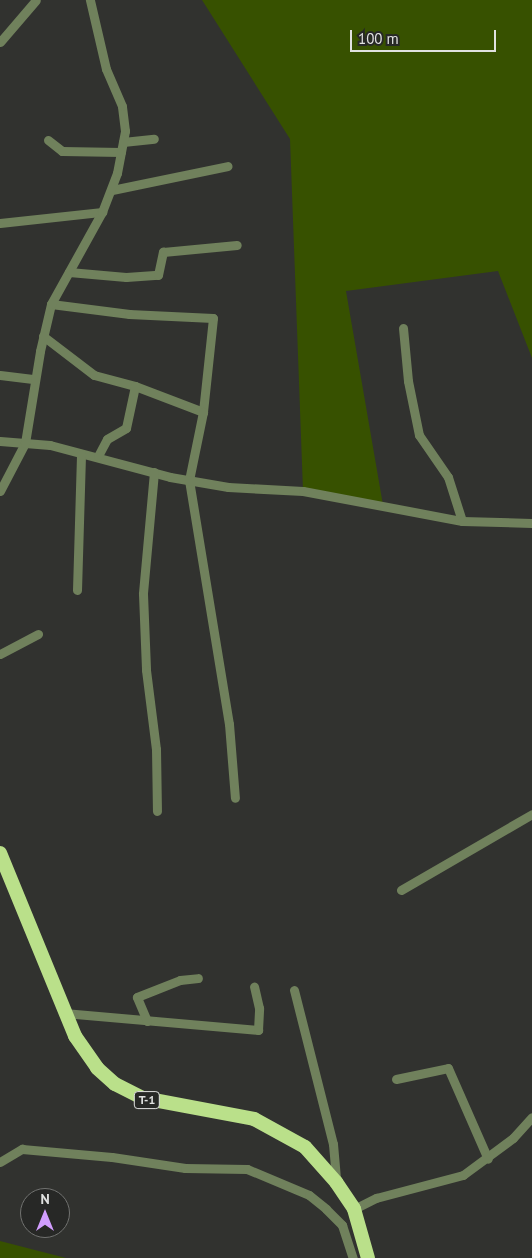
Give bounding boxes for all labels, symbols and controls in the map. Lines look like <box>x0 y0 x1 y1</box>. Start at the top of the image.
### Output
scale bar <box>352 20 498 52</box>
text: 100 m <box>358 29 399 48</box>
road number: T-1 <box>133 1090 161 1110</box>
north arrow <box>20 1188 70 1238</box>
text: N <box>40 1190 50 1208</box>

